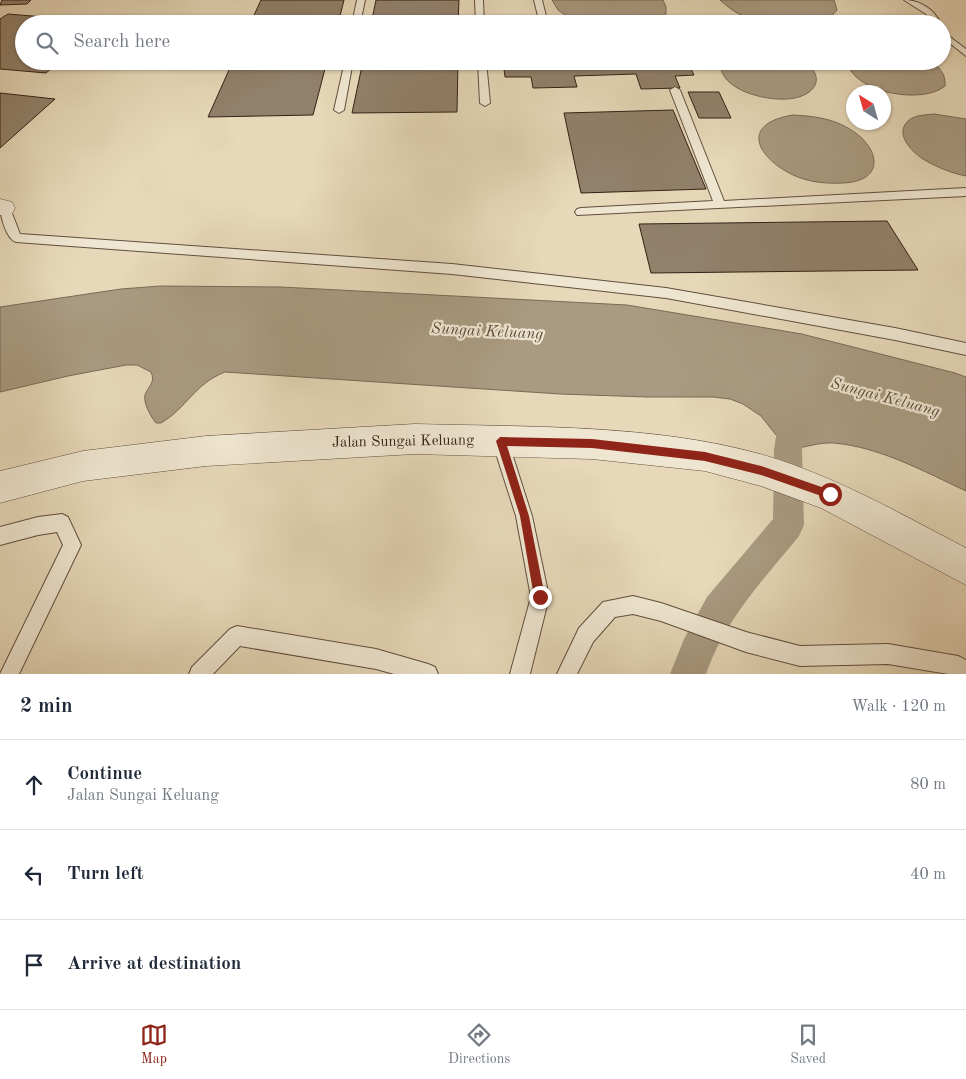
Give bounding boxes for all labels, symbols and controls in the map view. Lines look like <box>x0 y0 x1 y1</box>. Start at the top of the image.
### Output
search box <box>15 15 951 70</box>
icon: search <box>33 29 61 57</box>
text: Search here <box>73 33 170 52</box>
north arrow <box>846 85 891 130</box>
water label: Sungai Keluang <box>431 321 544 343</box>
water label: Sungai Keluang <box>829 376 942 420</box>
street label: Jalan Sungai Keluang <box>332 433 474 451</box>
route start <box>819 483 842 506</box>
route end <box>529 586 552 609</box>
text: 2 min <box>20 696 73 717</box>
text: Walk · 120 m <box>851 699 946 715</box>
text: Continue <box>67 765 142 784</box>
icon: ahead <box>20 771 48 799</box>
text: 80 m <box>910 777 946 793</box>
text: Jalan Sungai Keluang <box>67 788 219 804</box>
icon: left <box>20 861 48 889</box>
text: Turn left <box>67 865 144 884</box>
text: 40 m <box>910 867 946 883</box>
icon: arrive <box>20 951 48 979</box>
text: Arrive at destination <box>67 955 241 974</box>
tab: Map <box>140 1021 168 1068</box>
tab: Directions <box>448 1021 510 1068</box>
tab: Saved <box>790 1021 826 1068</box>

